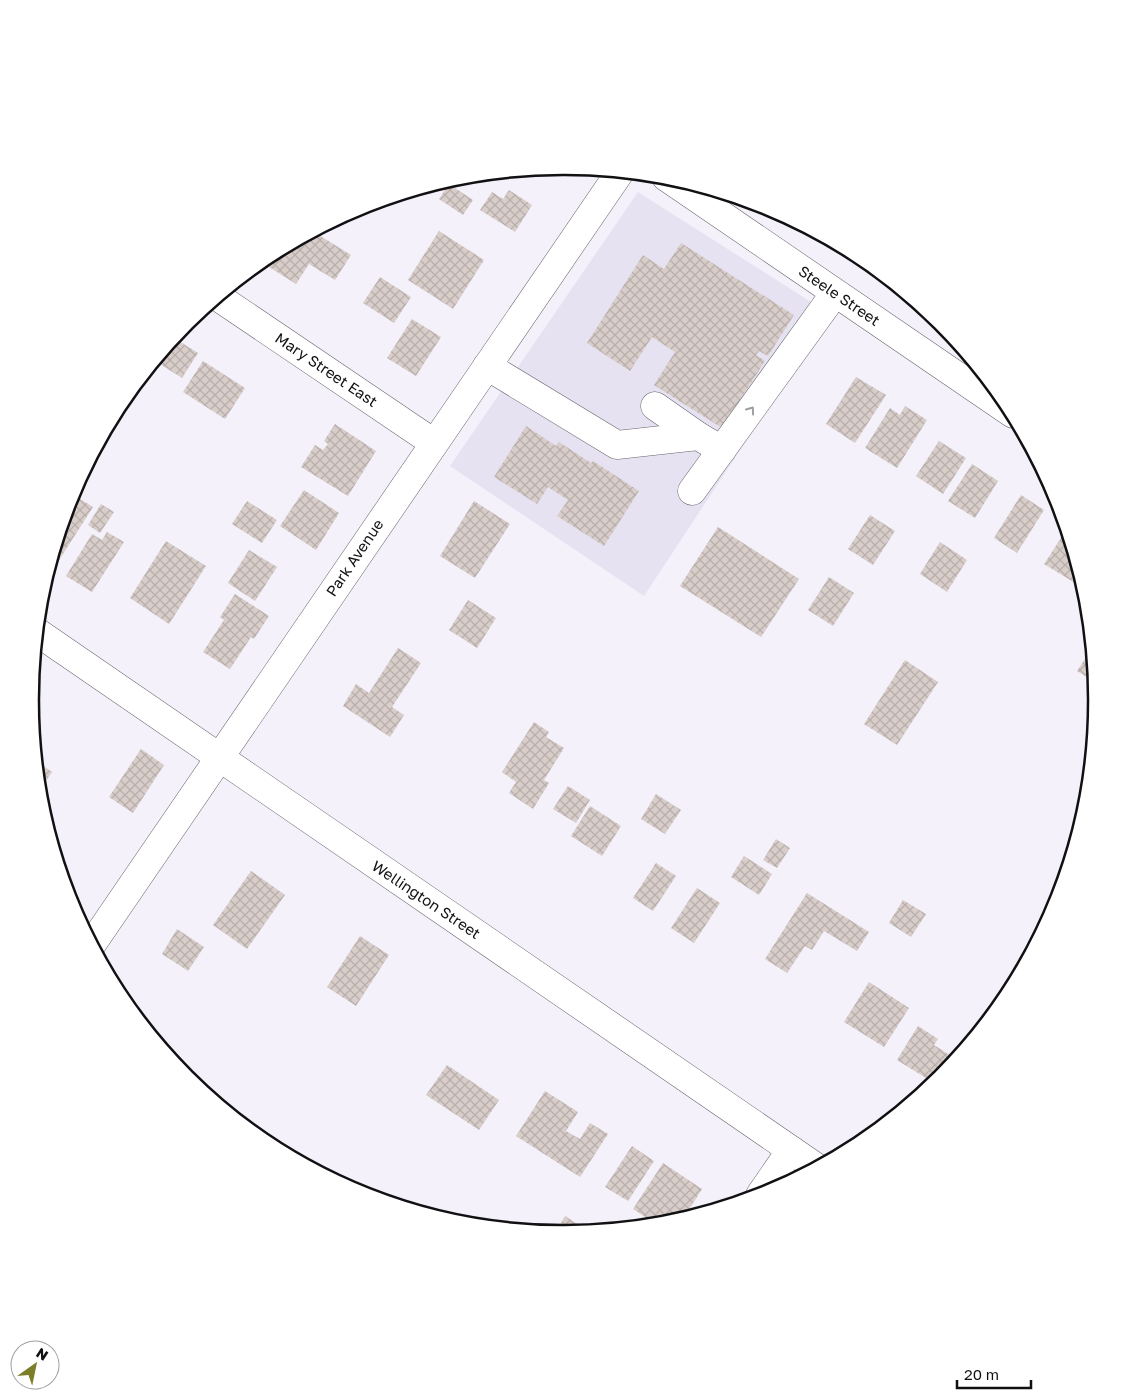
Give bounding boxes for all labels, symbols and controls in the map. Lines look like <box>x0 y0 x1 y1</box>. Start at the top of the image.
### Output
street label: Steele Street <box>795 261 884 329</box>
street label: Mary Street East <box>272 328 381 410</box>
one-way arrow <box>745 407 754 416</box>
street label: Park Avenue <box>322 515 387 599</box>
street label: Wellington Street <box>369 856 484 942</box>
north arrow <box>10 1340 60 1390</box>
text: N <box>33 1344 51 1364</box>
scale bar <box>957 1358 1031 1390</box>
text: 20 m <box>964 1365 999 1383</box>

